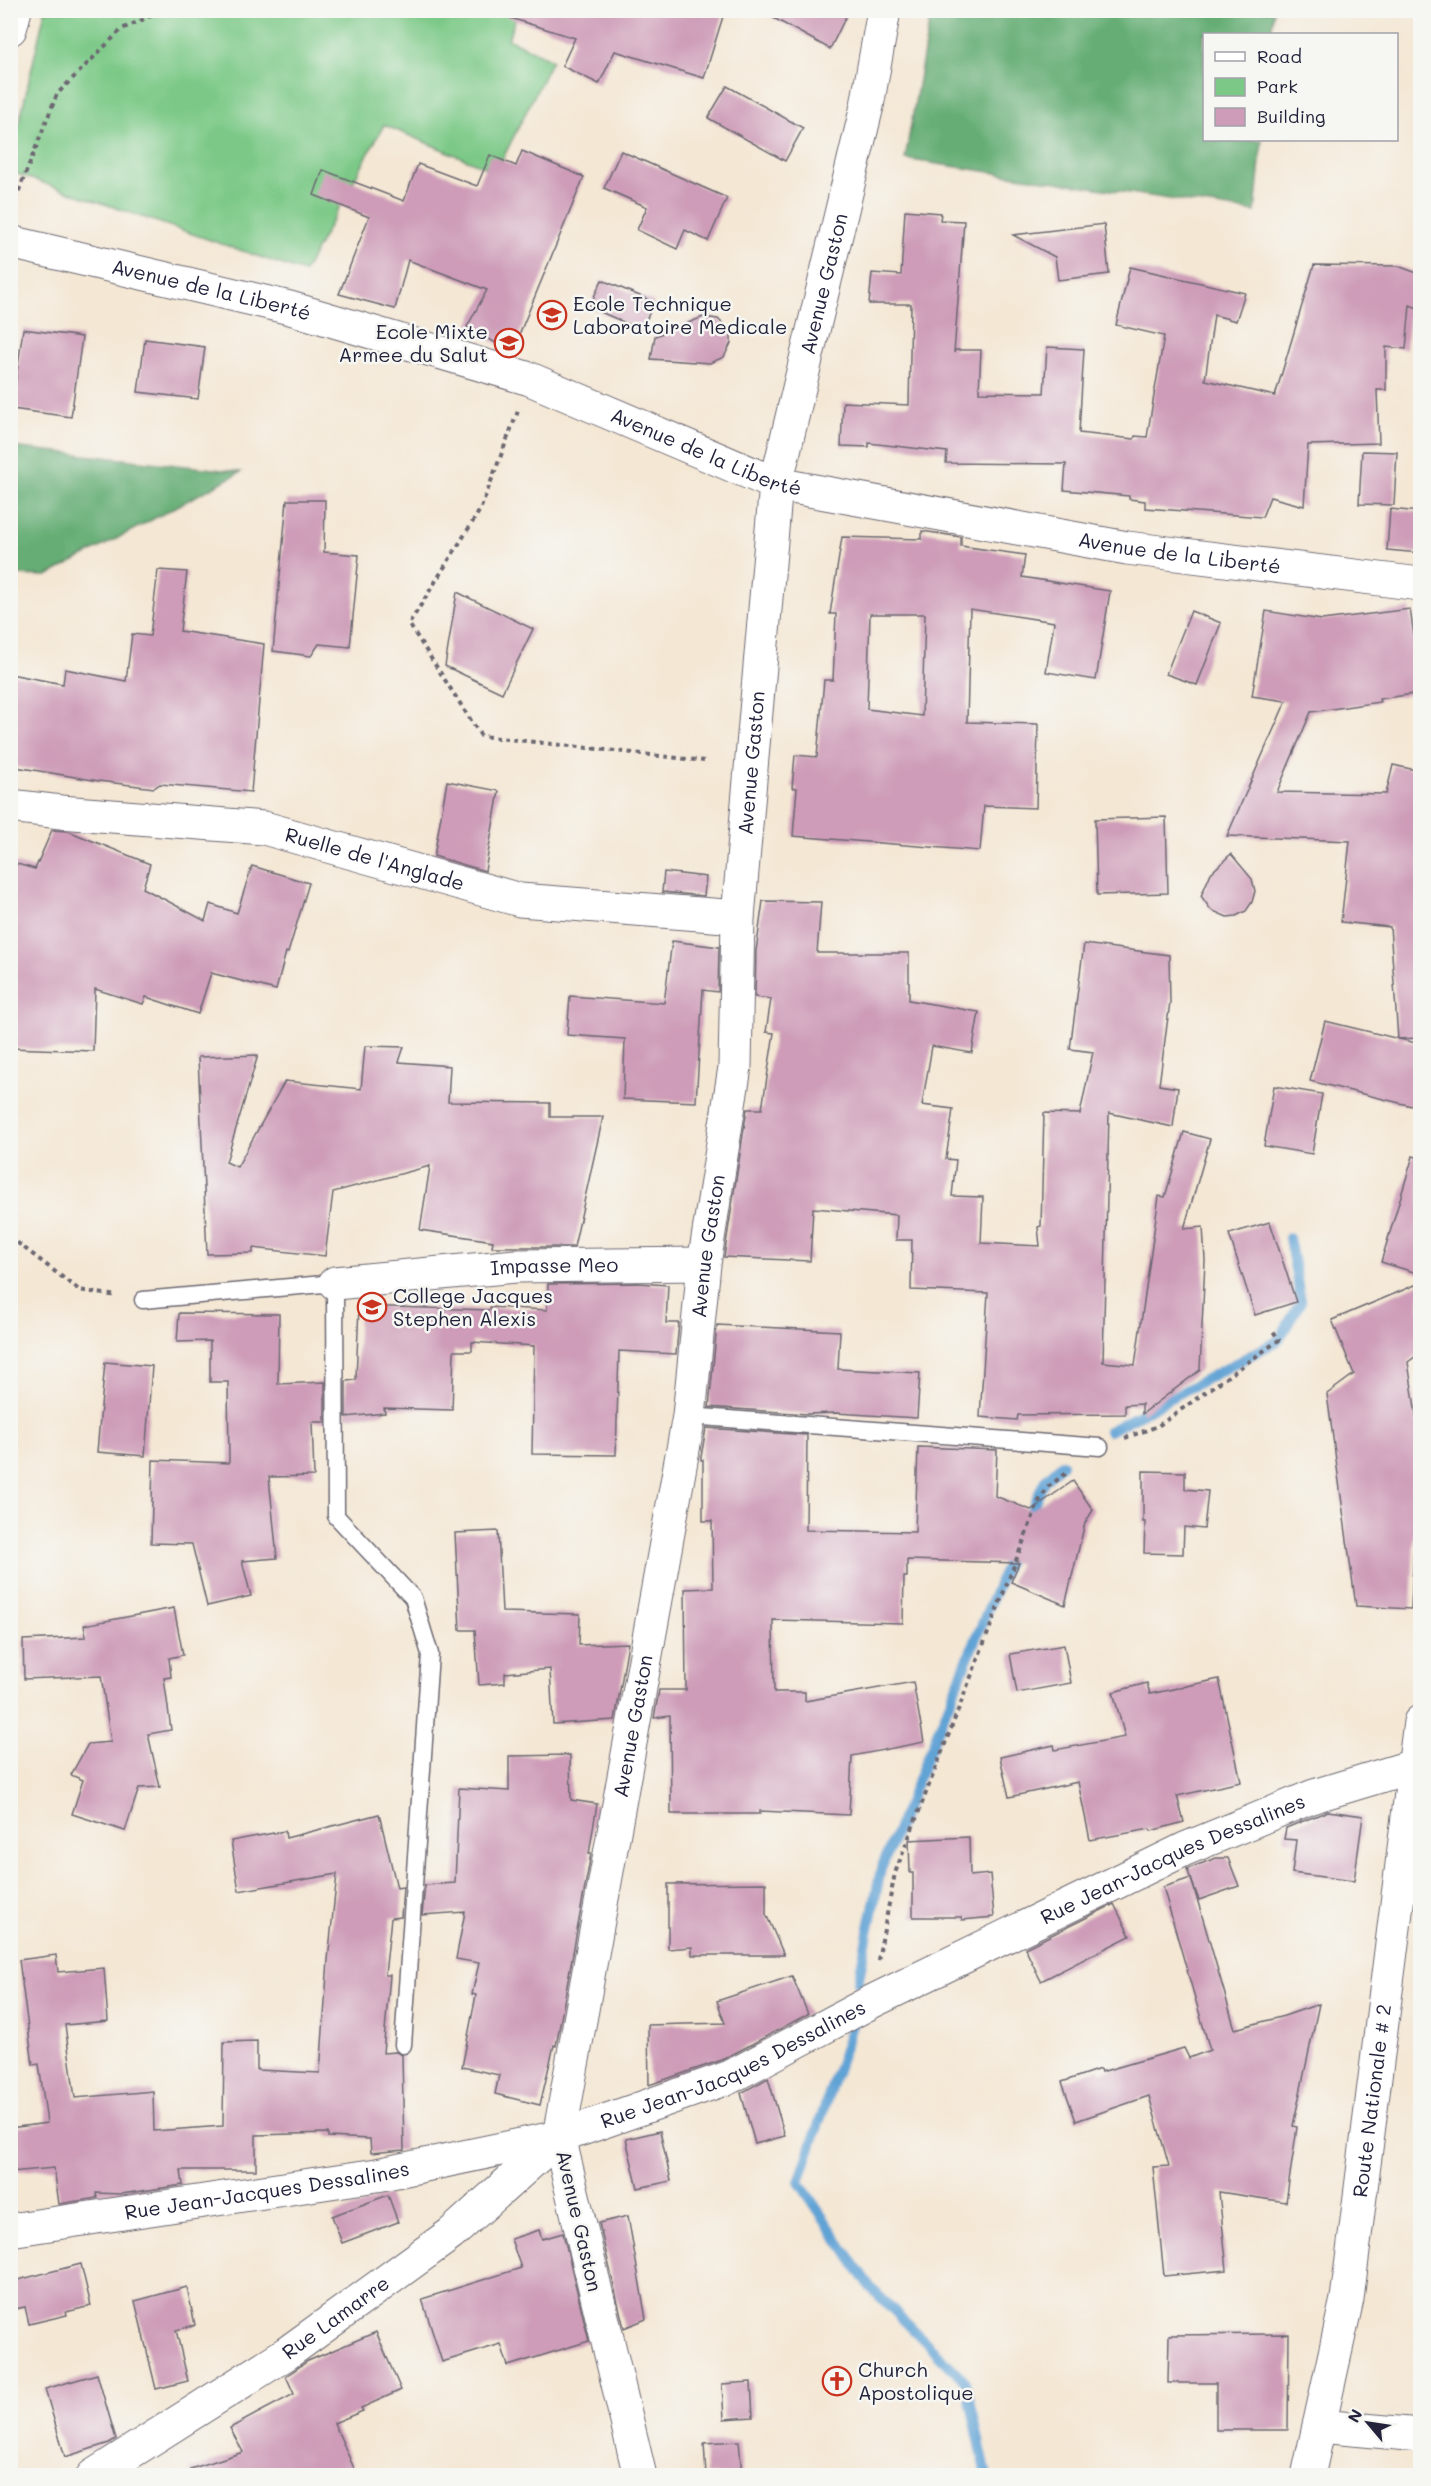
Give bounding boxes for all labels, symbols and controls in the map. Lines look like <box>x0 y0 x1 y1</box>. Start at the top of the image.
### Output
legend <box>1203 33 1398 141</box>
text: Road <box>1257 44 1302 68</box>
text: Park <box>1257 74 1298 98</box>
text: Building <box>1257 104 1325 128</box>
street label: Avenue Gaston <box>794 210 853 357</box>
street label: Avenue de la Liberté <box>109 252 314 326</box>
place label: Ecole Technique Laboratoire Medicale <box>573 290 787 339</box>
school or university icon: Ecole Technique Laboratoire Medicale <box>536 299 568 331</box>
place label: Ecole Mixte Armee du Salut <box>339 318 488 367</box>
school or university icon: Ecole Mixte Armee du Salut <box>493 327 525 359</box>
street label: Avenue de la Liberté <box>607 401 804 500</box>
street label: Avenue de la Liberté <box>1076 525 1282 579</box>
street label: Avenue Gaston <box>731 690 770 836</box>
street label: Ruelle de l'Anglade <box>282 821 468 896</box>
street label: Avenue Gaston <box>685 1173 730 1319</box>
street label: Impasse Meo <box>489 1251 618 1280</box>
place label: College Jacques Stephen Alexis <box>393 1282 553 1331</box>
school or university icon: College Jacques Stephen Alexis <box>356 1291 388 1323</box>
street label: Avenue Gaston <box>606 1653 658 1799</box>
street label: Rue Jean-Jacques Dessalines <box>1036 1787 1309 1930</box>
street label: Rue Jean-Jacques Dessalines <box>597 1993 870 2133</box>
street label: Route Nationale # 2 <box>1346 2003 1396 2199</box>
street label: Avenue Gaston <box>551 2148 609 2294</box>
street label: Rue Jean-Jacques Dessalines <box>123 2155 412 2225</box>
street label: Rue Lamarre <box>276 2269 394 2364</box>
place label: Church Apostolique <box>858 2356 974 2405</box>
church icon: Church Apostolique <box>821 2365 853 2397</box>
north arrow <box>1338 2393 1398 2453</box>
text: N <box>1342 2405 1367 2426</box>

